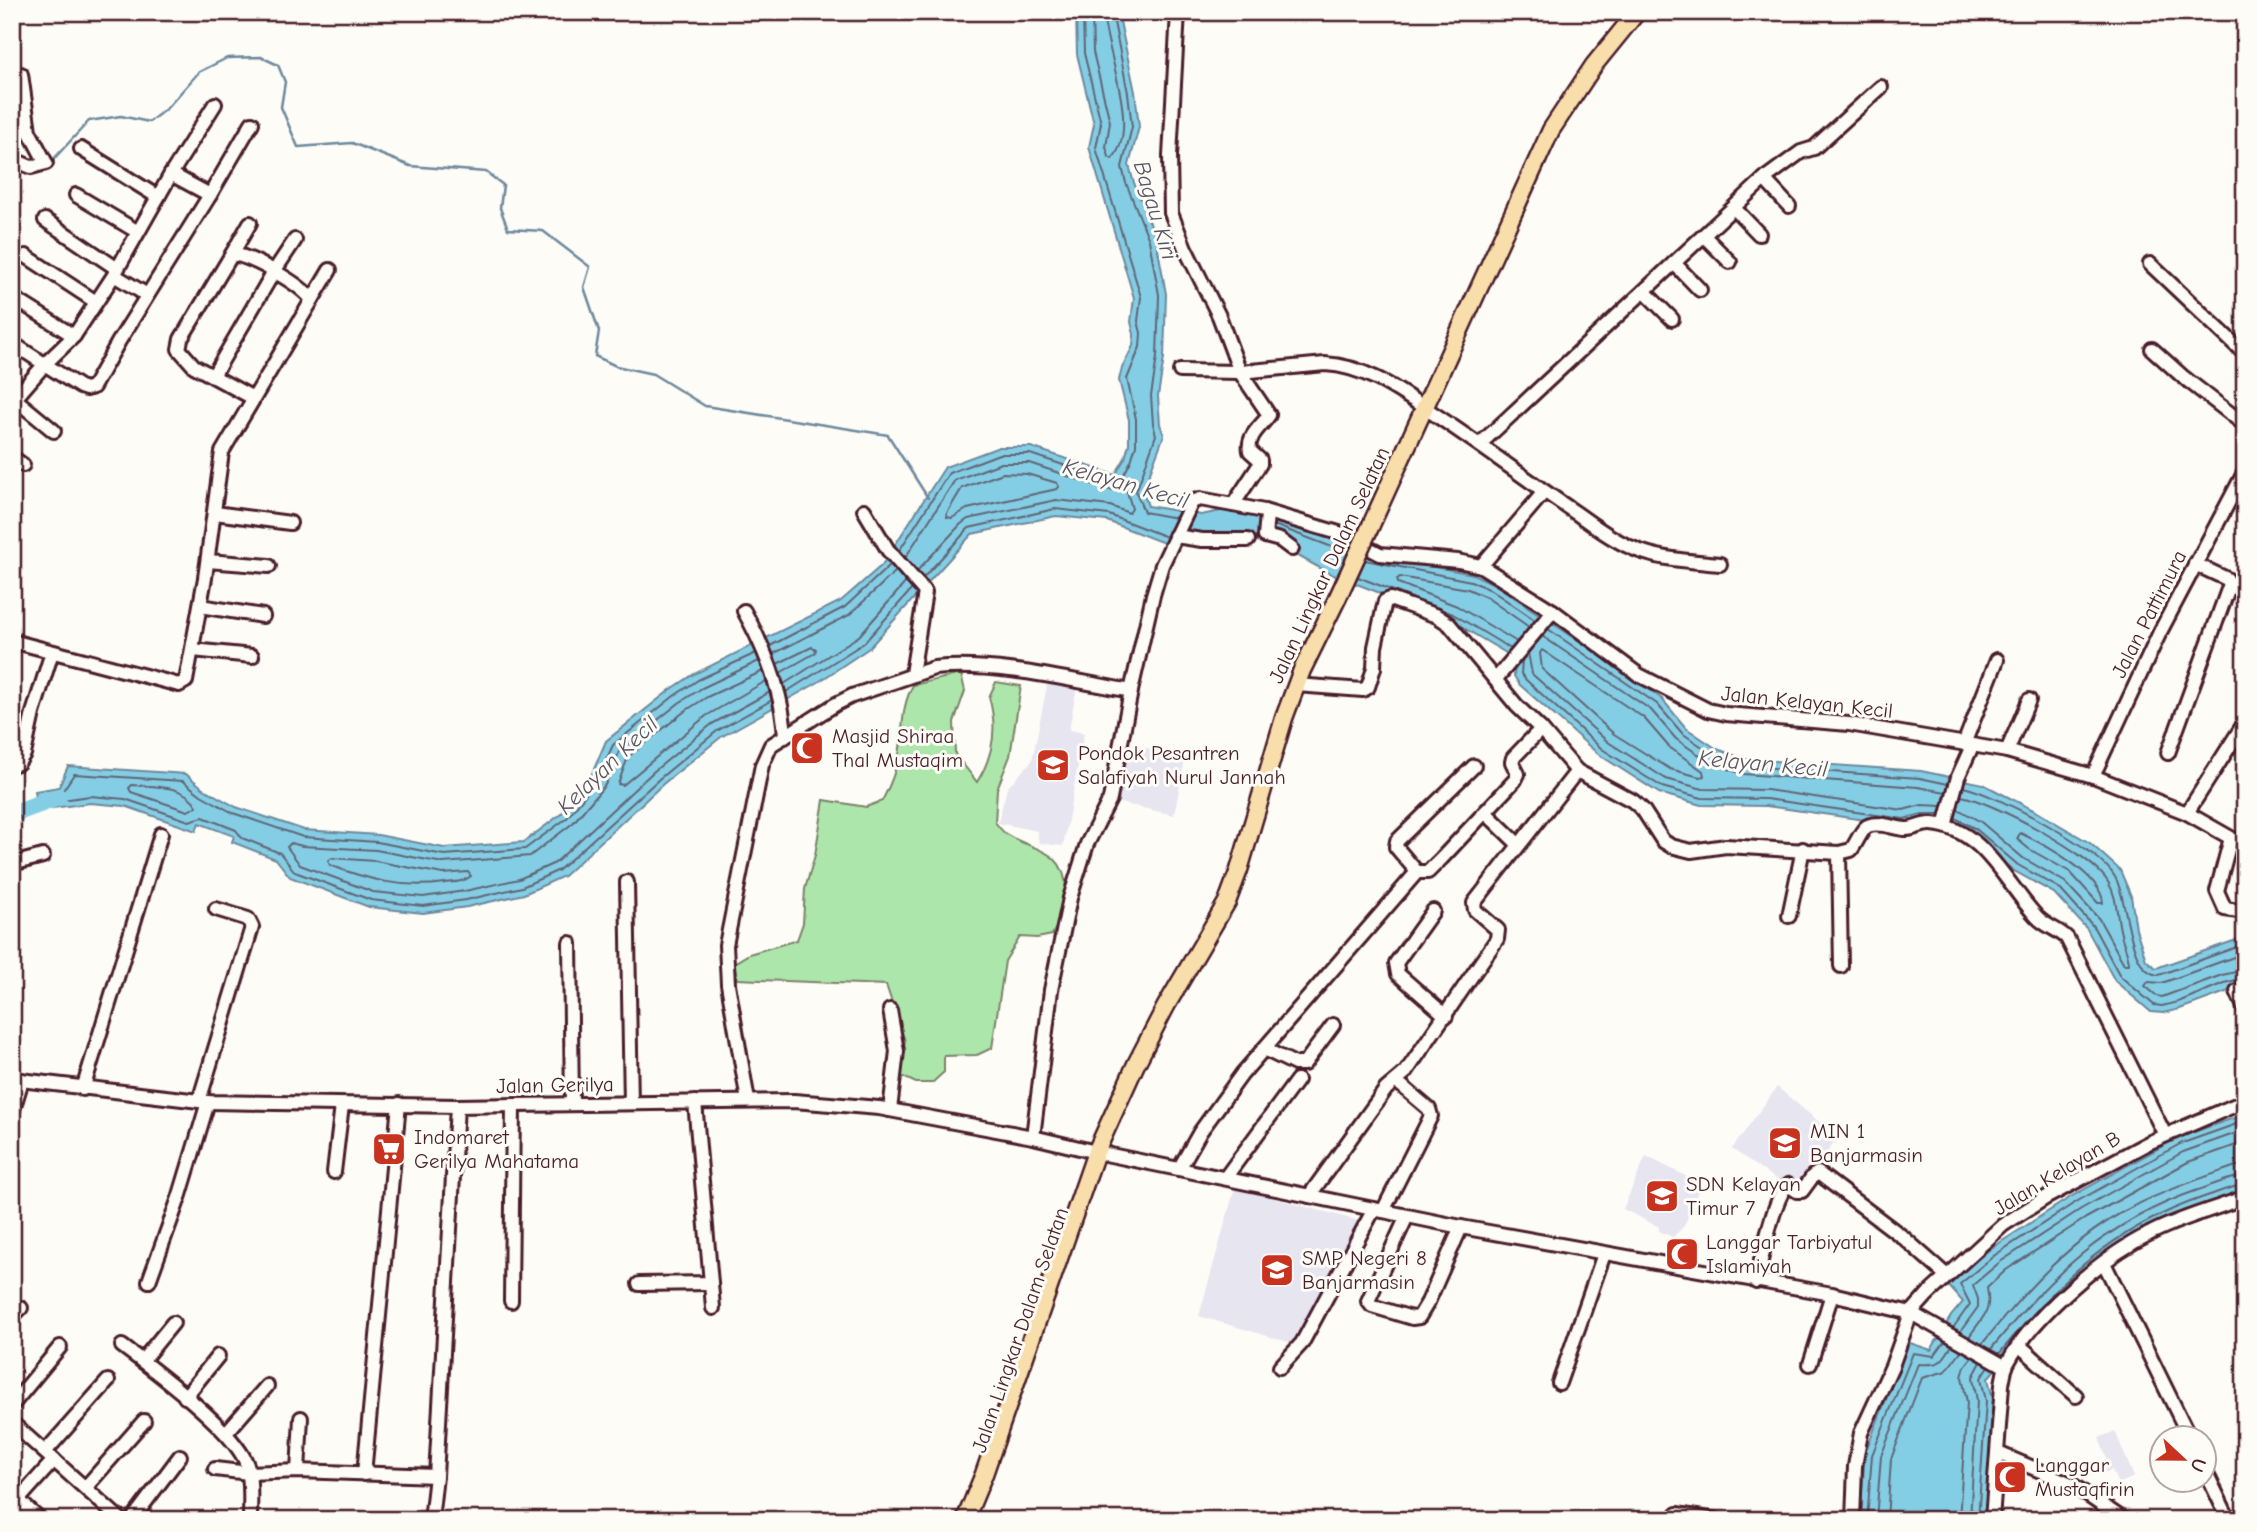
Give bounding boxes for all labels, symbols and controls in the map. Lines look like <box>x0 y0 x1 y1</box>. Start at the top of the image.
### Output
water label: Bagau Kiri <box>1128 157 1184 264</box>
street label: Jalan Lingkar Dalam Selatan <box>1264 443 1394 687</box>
water label: Kelayan Kecil <box>1060 453 1193 515</box>
street label: Jalan Pattimura <box>2107 546 2191 682</box>
street label: Jalan Kelayan Kecil <box>1720 681 1894 723</box>
water label: Kelayan Kecil <box>551 710 664 820</box>
place label: Masjid Shiraa Thal Mustaqim <box>832 724 963 772</box>
mosque icon: Masjid Shiraa Thal Mustaqim <box>788 729 826 767</box>
place label: Pondok Pesantren Salafiyah Nurul Jannah <box>1078 741 1286 789</box>
water label: Kelayan Kecil <box>1697 744 1830 783</box>
school or university icon: Pondok Pesantren Salafiyah Nurul Jannah <box>1034 746 1072 784</box>
street label: Jalan Gerilya <box>496 1072 614 1098</box>
place label: MIN 1 Banjarmasin <box>1810 1119 1923 1167</box>
school or university icon: MIN 1 Banjarmasin <box>1766 1124 1804 1162</box>
place label: Indomaret Gerilya Mahatama <box>414 1125 579 1173</box>
street label: Jalan Kelayan B <box>1989 1126 2125 1220</box>
supermarket icon: Indomaret Gerilya Mahatama <box>370 1130 408 1168</box>
place label: SDN Kelayan Timur 7 <box>1686 1172 1801 1220</box>
school or university icon: SDN Kelayan Timur 7 <box>1643 1177 1681 1215</box>
street label: Jalan Lingkar Dalam Selatan <box>967 1204 1073 1456</box>
place label: Langgar Tarbiyatul Islamiyah <box>1706 1230 1872 1278</box>
mosque icon: Langgar Tarbiyatul Islamiyah <box>1663 1235 1701 1273</box>
place label: SMP Negeri 8 Banjarmasin <box>1302 1246 1427 1294</box>
school or university icon: SMP Negeri 8 Banjarmasin <box>1258 1251 1296 1289</box>
north arrow <box>2148 1424 2218 1494</box>
place label: Langgar Mustaqfirin <box>2035 1453 2135 1501</box>
text: U <box>2185 1455 2210 1475</box>
mosque icon: Langgar Mustaqfirin <box>1991 1458 2029 1496</box>

